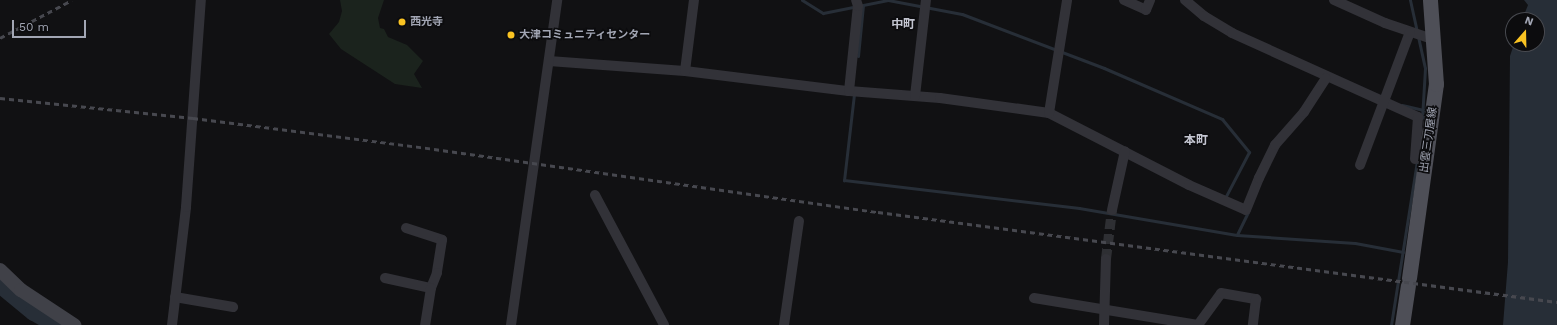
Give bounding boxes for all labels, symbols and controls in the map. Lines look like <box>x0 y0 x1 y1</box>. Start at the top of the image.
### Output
scale bar <box>14 12 88 38</box>
north arrow <box>1505 12 1545 52</box>
text: N <box>1523 14 1535 29</box>
place label: 西光寺 <box>410 15 443 29</box>
marker: 西光寺 <box>397 17 407 27</box>
district label: 中町 <box>891 18 915 32</box>
text: 50 m <box>19 20 49 34</box>
place label: 大津コミュニティセンター <box>519 28 651 42</box>
marker: 大津コミュニティセンター <box>506 30 516 40</box>
street label: 出雲三刀屋線 <box>1418 106 1440 174</box>
district label: 本町 <box>1184 134 1208 148</box>

